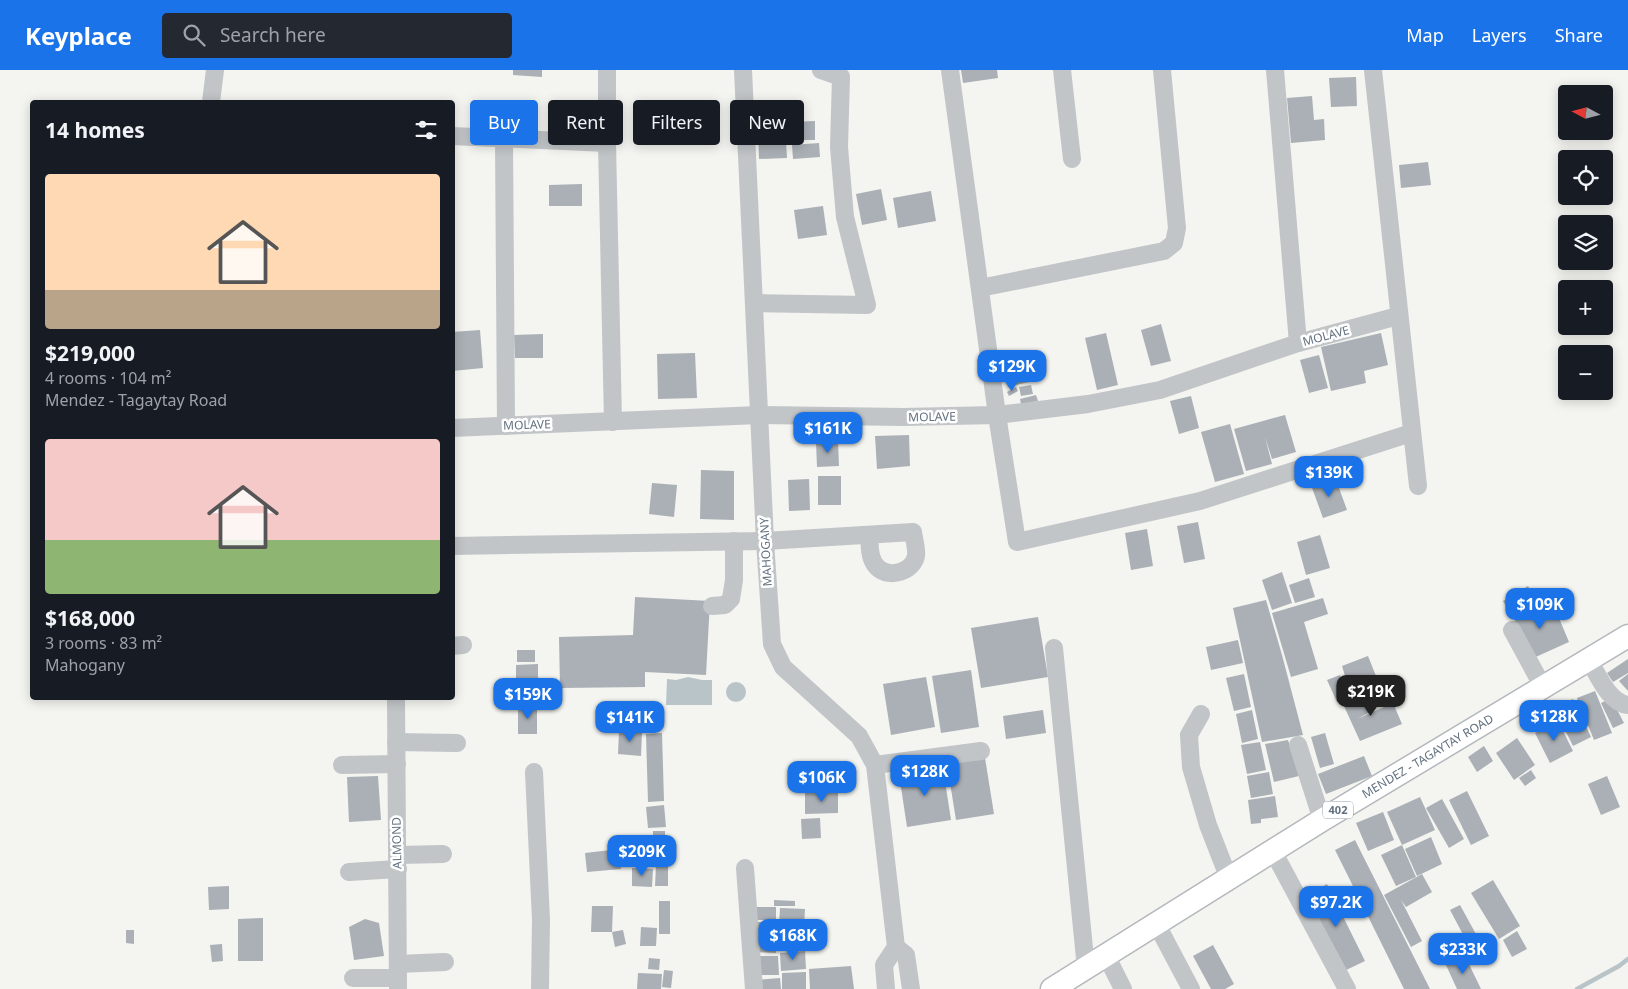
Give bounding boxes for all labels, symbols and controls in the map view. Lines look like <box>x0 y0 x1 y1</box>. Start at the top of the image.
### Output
search box <box>162 13 512 58</box>
text: Keyplace <box>25 19 132 52</box>
icon: search <box>180 21 208 49</box>
text: Search here <box>220 22 326 48</box>
text: Map <box>1406 23 1444 47</box>
text: Layers <box>1472 23 1527 47</box>
text: Share <box>1555 23 1603 47</box>
north arrow <box>1558 85 1612 140</box>
map controls <box>1558 85 1613 400</box>
chip: Buy <box>470 100 538 145</box>
chip: Rent <box>548 100 623 145</box>
chip: Filters <box>633 100 720 145</box>
chip: New <box>730 100 804 145</box>
text: 14 homes <box>45 116 145 144</box>
icon: filters <box>412 116 440 144</box>
button: locate <box>1558 150 1613 205</box>
icon: home <box>198 207 288 297</box>
button: layers <box>1558 215 1613 270</box>
button: + <box>1558 280 1613 335</box>
street label: MOLAVE <box>1301 321 1351 350</box>
text: $219,000 <box>45 339 135 367</box>
button: − <box>1558 345 1613 400</box>
pin: $129K <box>977 350 1047 392</box>
text: $129K <box>988 355 1036 377</box>
text: 4 rooms · 104 m² <box>45 367 171 389</box>
text: Mendez - Tagaytay Road <box>45 389 227 411</box>
street label: MOLAVE <box>908 408 956 425</box>
pin: $161K <box>793 412 863 454</box>
street label: MOLAVE <box>503 415 551 434</box>
text: $161K <box>804 417 852 439</box>
pin: $139K <box>1294 456 1364 498</box>
text: $139K <box>1305 461 1353 483</box>
icon: home <box>198 472 288 562</box>
street label: MAHOGANY <box>755 517 776 587</box>
pin: $109K <box>1505 588 1575 630</box>
text: $109K <box>1516 593 1564 615</box>
text: $168,000 <box>45 604 135 632</box>
text: 3 rooms · 83 m² <box>45 632 162 654</box>
text: Mahogany <box>45 654 125 676</box>
pin: $219K <box>1336 674 1406 717</box>
pin: $159K <box>493 678 563 720</box>
text: $219K <box>1347 680 1395 702</box>
text: $159K <box>504 683 552 705</box>
pin: $141K <box>595 700 665 743</box>
pin: $128K <box>1519 700 1589 742</box>
text: $128K <box>1530 705 1578 727</box>
text: $141K <box>606 706 654 728</box>
street label: MENDEZ - TAGAYTAY ROAD <box>1359 710 1497 802</box>
pin: $128K <box>890 754 960 797</box>
pin: $106K <box>787 760 857 803</box>
text: $128K <box>901 760 949 782</box>
text: $106K <box>798 766 846 788</box>
road number: 402 <box>1323 802 1353 818</box>
street label: ALMOND <box>388 817 405 869</box>
pin: $209K <box>607 834 677 877</box>
text: $209K <box>618 840 666 862</box>
pin: $97.2K <box>1295 886 1377 928</box>
text: $97.2K <box>1310 891 1362 913</box>
pin: $168K <box>758 918 828 961</box>
text: $168K <box>769 924 817 946</box>
pin: $233K <box>1428 932 1498 975</box>
text: $233K <box>1439 938 1487 960</box>

